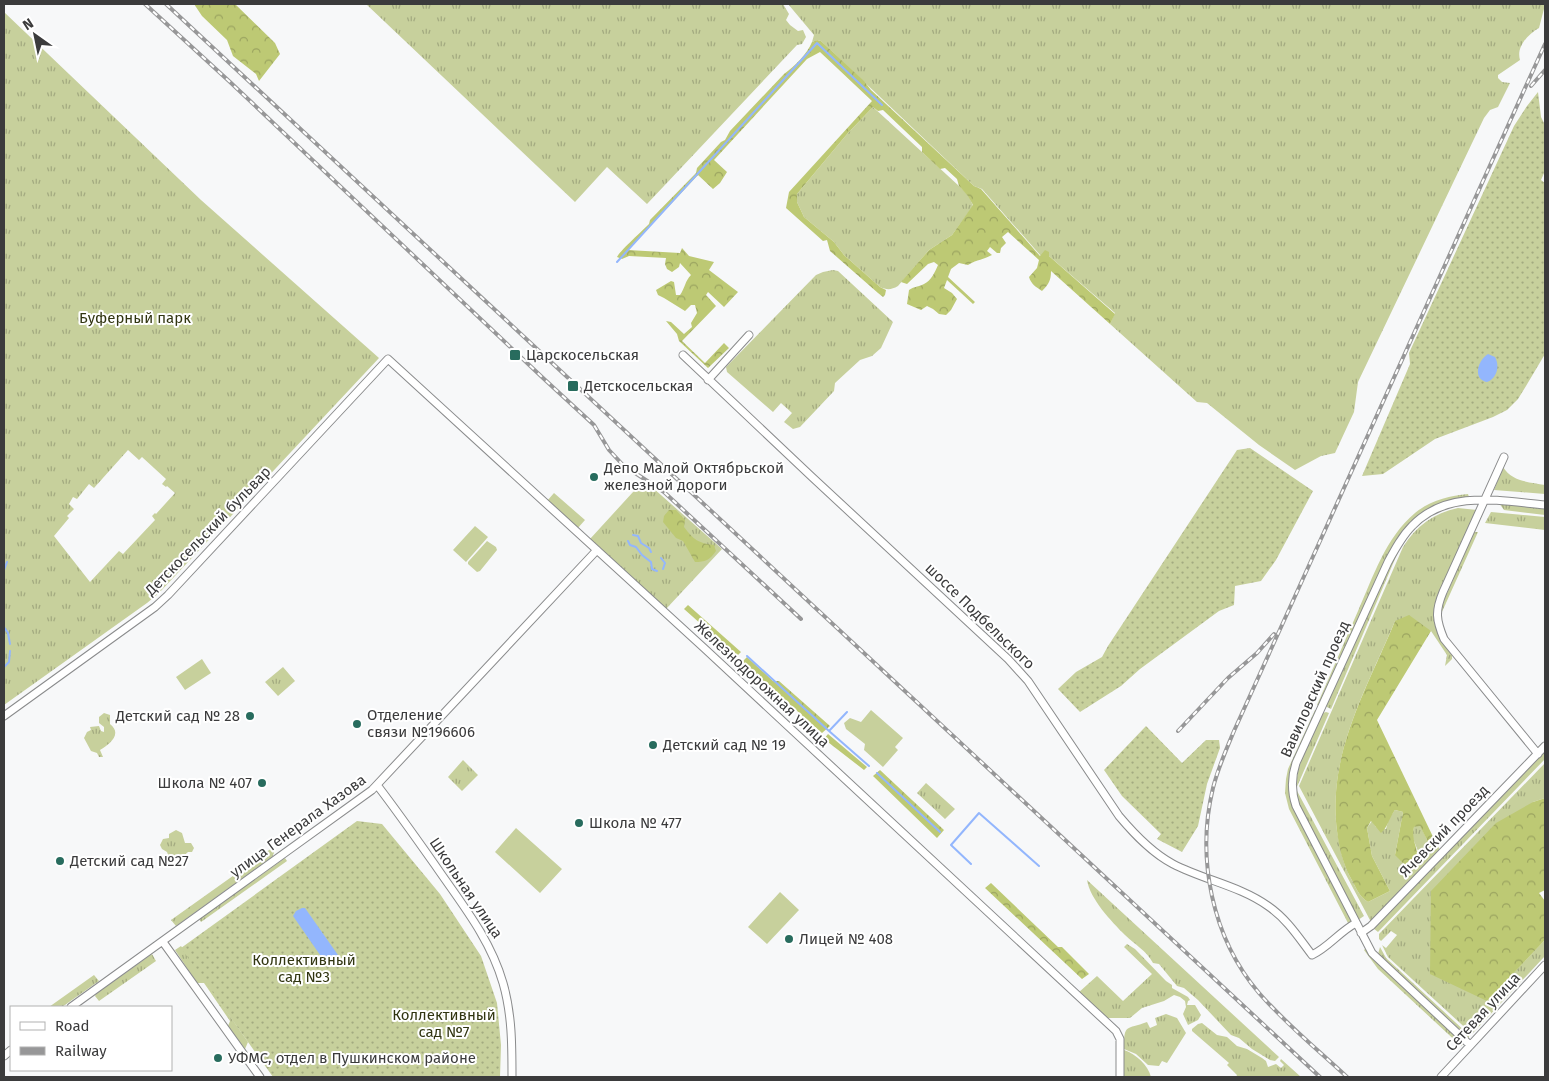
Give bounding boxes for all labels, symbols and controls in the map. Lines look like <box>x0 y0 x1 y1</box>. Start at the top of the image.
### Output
north arrow <box>10 10 60 60</box>
text: N <box>20 15 37 34</box>
park label: Буферный парк <box>79 309 191 327</box>
place label: Царскосельская <box>526 346 639 364</box>
marker: Царскосельская <box>508 348 522 362</box>
place label: Детскосельская <box>583 377 693 395</box>
marker: Детскосельская <box>566 379 580 393</box>
place label: Депо Малой Октябрьской железной дороги <box>603 459 784 494</box>
street label: Детскосельский бульвар <box>141 463 274 600</box>
marker: Депо Малой Октябрьской железной дороги <box>588 471 600 483</box>
street label: шоссе Подбельского <box>922 559 1038 673</box>
street label: Железнодорожная улица <box>691 617 833 751</box>
street label: Вавиловский проезд <box>1277 618 1353 760</box>
place label: Отделение связи №196606 <box>367 706 475 741</box>
place label: Детский сад № 28 <box>115 707 240 725</box>
marker: Детский сад № 28 <box>244 710 256 722</box>
marker: Отделение связи №196606 <box>351 718 363 730</box>
place label: Детский сад № 19 <box>662 736 786 754</box>
marker: Детский сад № 19 <box>647 739 659 751</box>
street label: улица Генерала Хазова <box>227 771 369 881</box>
place label: Школа № 407 <box>158 774 252 792</box>
marker: Школа № 407 <box>256 777 268 789</box>
street label: Ячевский проезд <box>1396 781 1492 881</box>
place label: Школа № 477 <box>589 814 682 832</box>
marker: Школа № 477 <box>573 817 585 829</box>
street label: Школьная улица <box>426 834 506 942</box>
place label: Детский сад №27 <box>69 852 189 870</box>
marker: Детский сад №27 <box>54 855 66 867</box>
place label: Лицей № 408 <box>799 930 893 948</box>
marker: Лицей № 408 <box>783 933 795 945</box>
park label: Коллективный сад №3 <box>252 951 356 986</box>
street label: Сетевая улица <box>1442 969 1524 1055</box>
legend <box>10 1006 172 1071</box>
park label: Коллективный сад №7 <box>392 1006 496 1041</box>
text: Road <box>55 1017 90 1035</box>
text: Railway <box>55 1042 107 1060</box>
place label: УФМС, отдел в Пушкинском районе <box>228 1049 476 1067</box>
marker: УФМС, отдел в Пушкинском районе <box>212 1052 224 1064</box>

